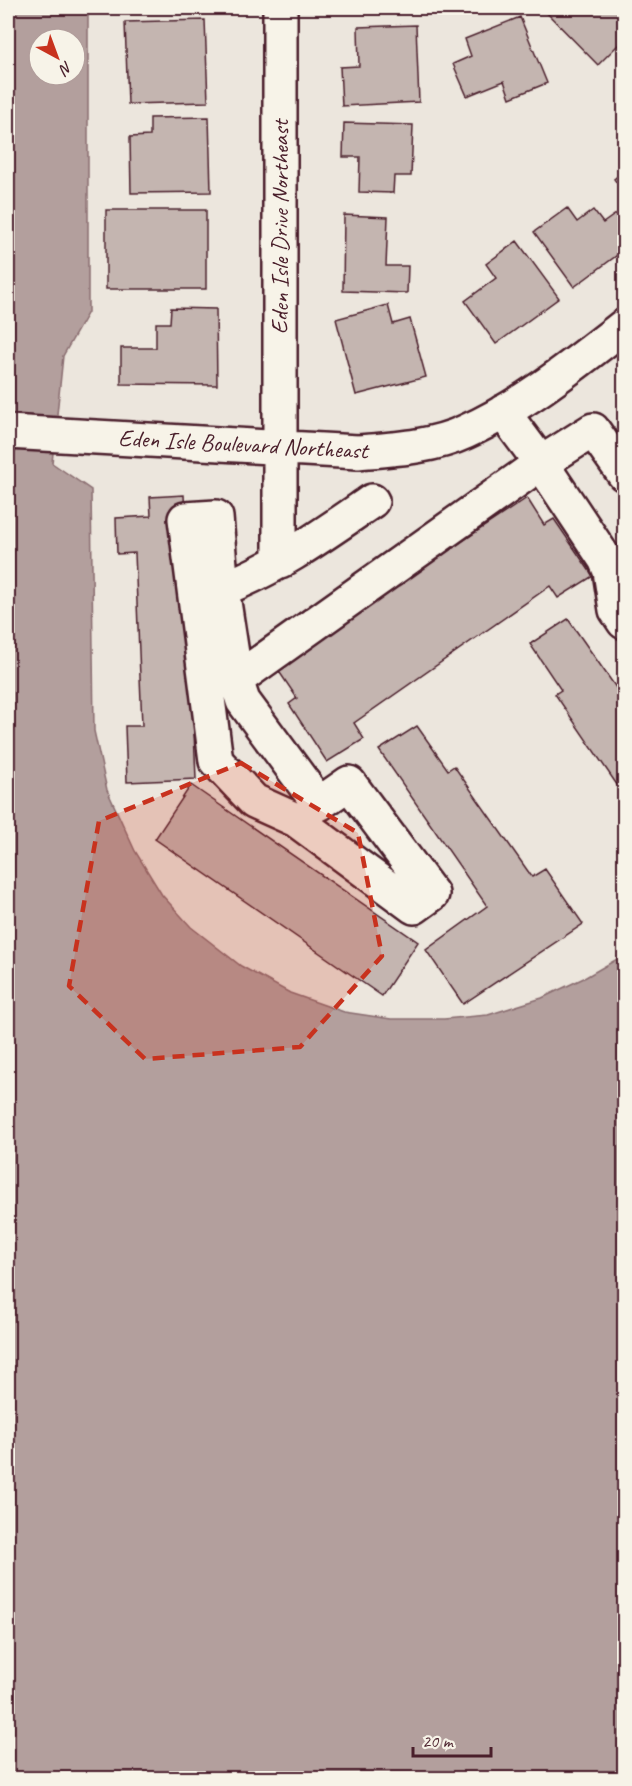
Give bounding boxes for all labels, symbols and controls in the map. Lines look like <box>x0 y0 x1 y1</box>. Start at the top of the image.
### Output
north arrow <box>27 27 87 87</box>
text: N <box>54 57 76 80</box>
street label: Eden Isle Drive Northeast <box>265 118 295 334</box>
street label: Eden Isle Boulevard Northeast <box>118 422 370 466</box>
scale bar <box>413 1720 491 1758</box>
text: 20 m <box>422 1730 455 1752</box>

